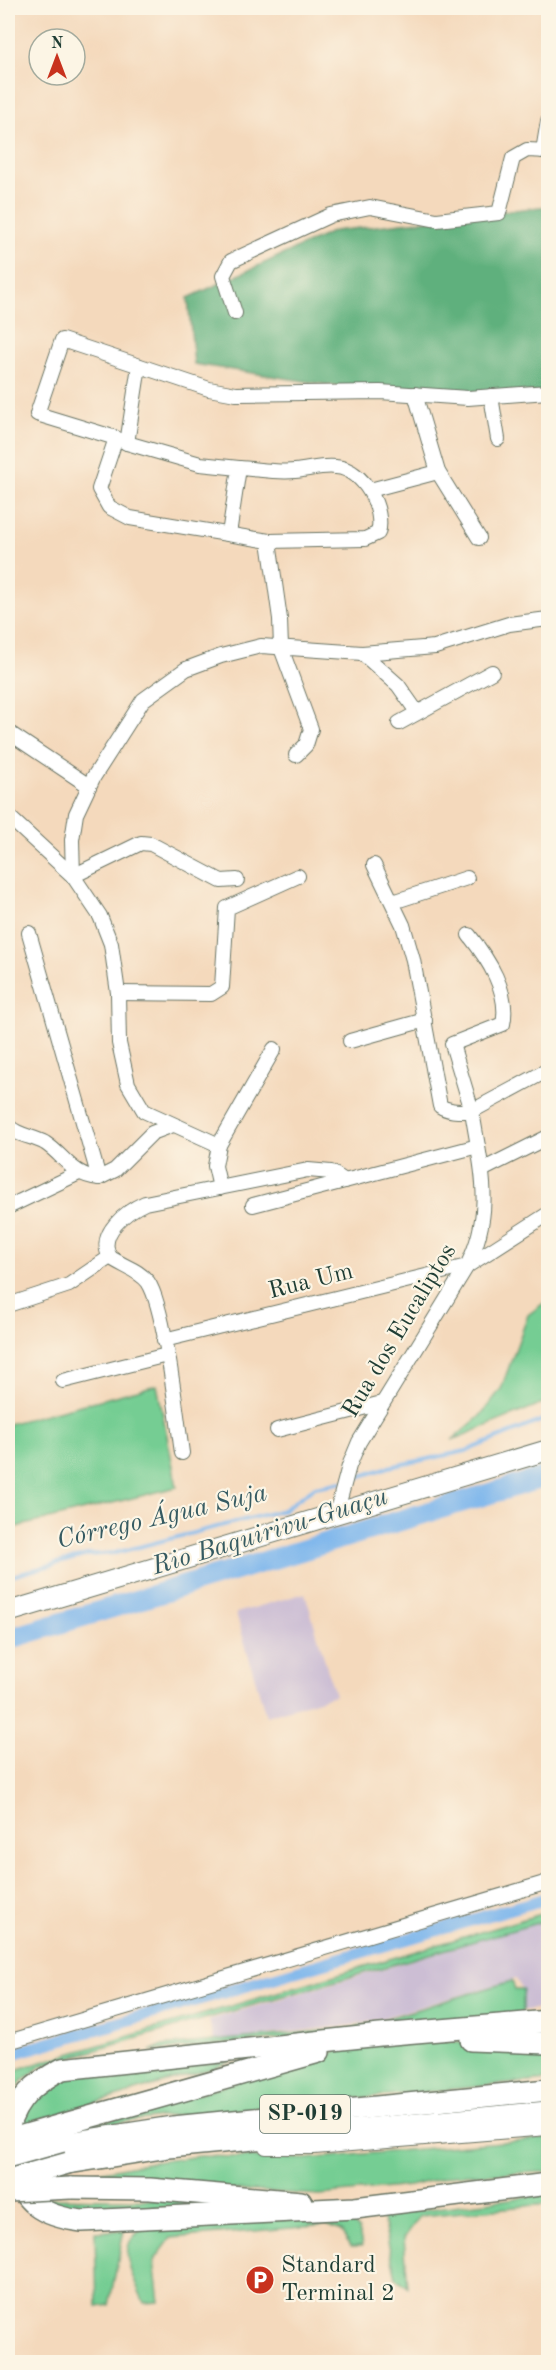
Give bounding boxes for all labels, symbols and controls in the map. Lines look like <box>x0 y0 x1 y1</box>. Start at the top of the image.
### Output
north arrow <box>27 27 87 87</box>
text: N <box>51 36 64 52</box>
street label: Rua dos Eucaliptos <box>339 1240 461 1422</box>
street label: Rua Um <box>266 1260 356 1304</box>
water label: Córrego Água Suja <box>53 1475 270 1554</box>
water label: Rio Baquirivu-Guaçu <box>148 1484 391 1581</box>
road number: SP-019 <box>260 2095 350 2133</box>
place label: Standard Terminal 2 <box>281 2254 395 2306</box>
parking icon: Standard Terminal 2 <box>244 2264 276 2296</box>

